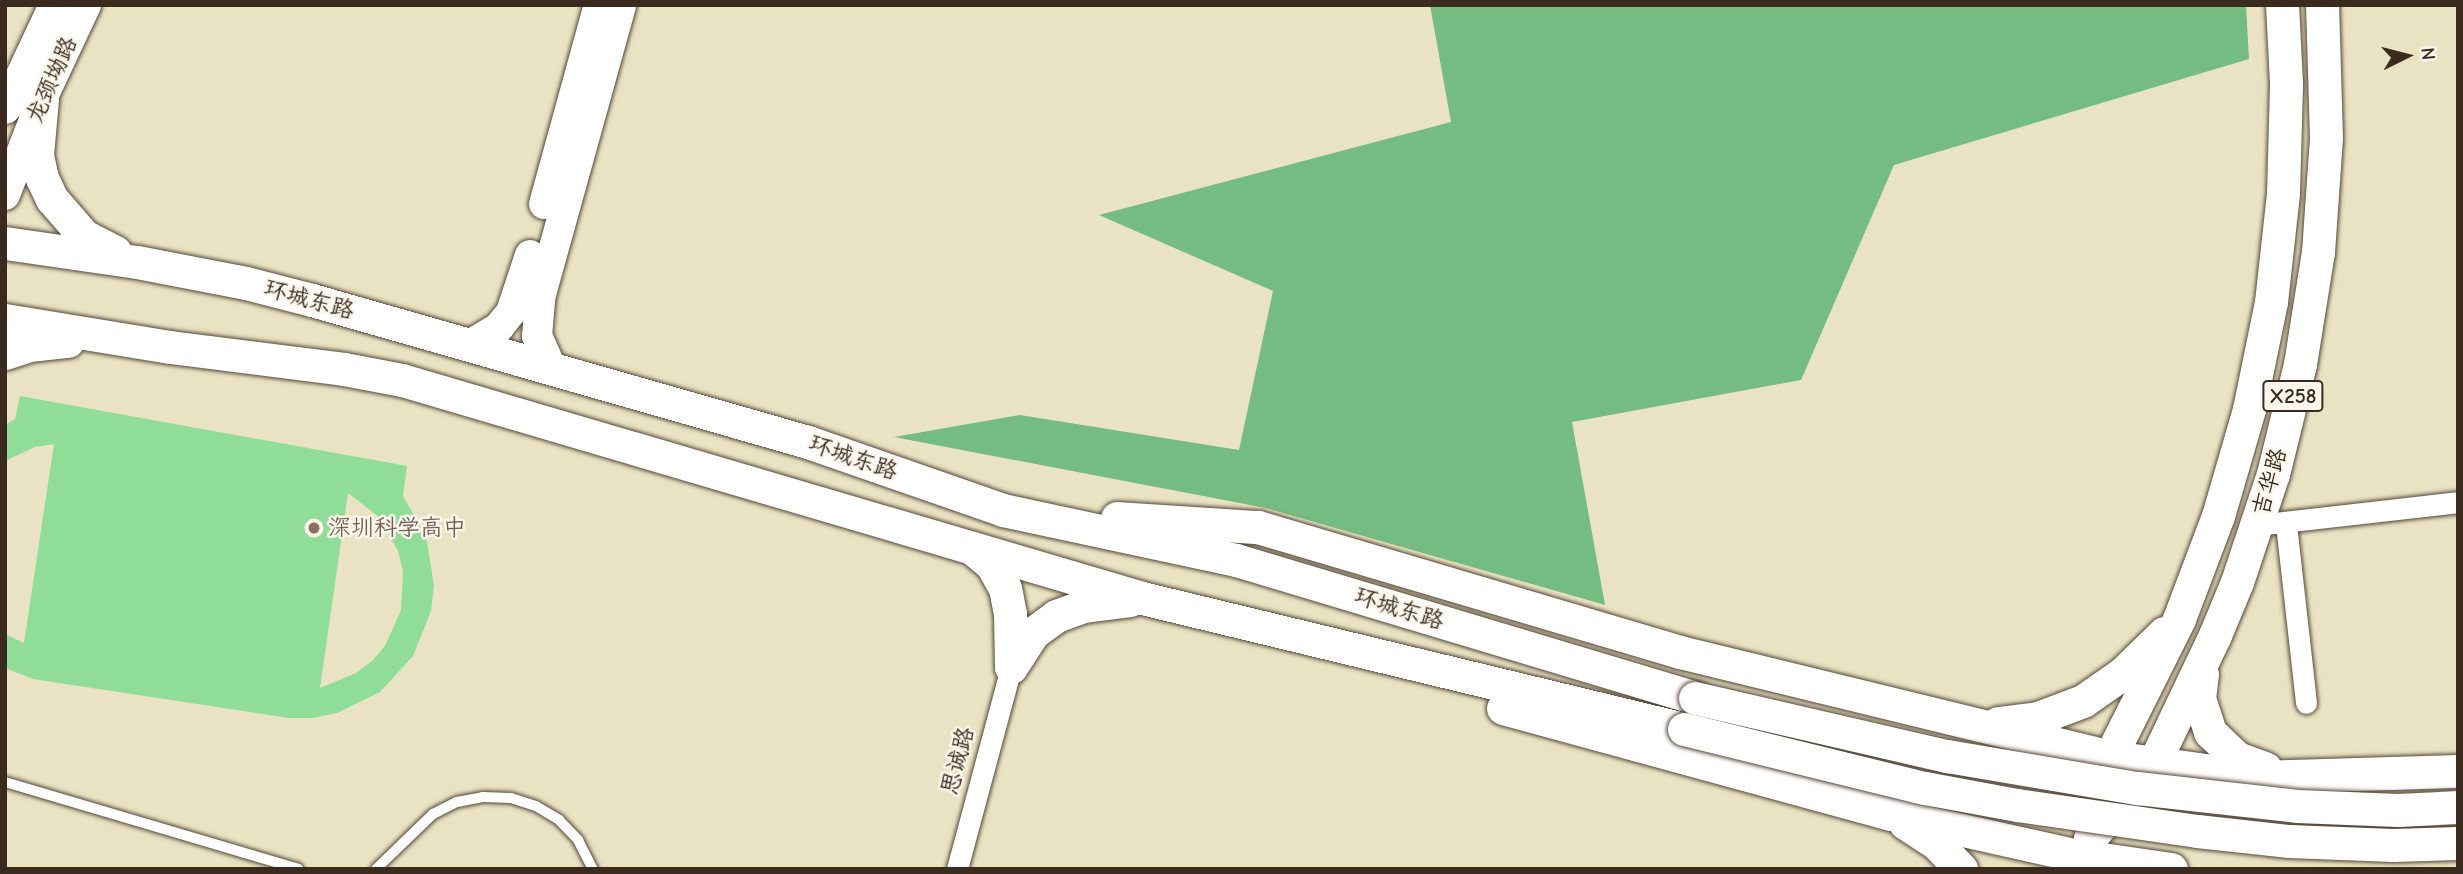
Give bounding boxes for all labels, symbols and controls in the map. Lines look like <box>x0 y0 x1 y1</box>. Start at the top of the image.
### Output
north arrow <box>2372 21 2442 91</box>
street label: 龙颈坳路 <box>21 32 83 128</box>
text: N <box>2416 46 2439 61</box>
street label: 环城东路 <box>261 275 357 325</box>
road number: X258 <box>2262 378 2324 414</box>
street label: 环城东路 <box>805 430 901 486</box>
street label: 吉华路 <box>2247 445 2293 519</box>
place label: 深圳科学高中 <box>328 514 466 542</box>
marker: 深圳科学高中 <box>306 520 322 536</box>
street label: 环城东路 <box>1351 582 1447 636</box>
street label: 思诚路 <box>936 724 980 798</box>

